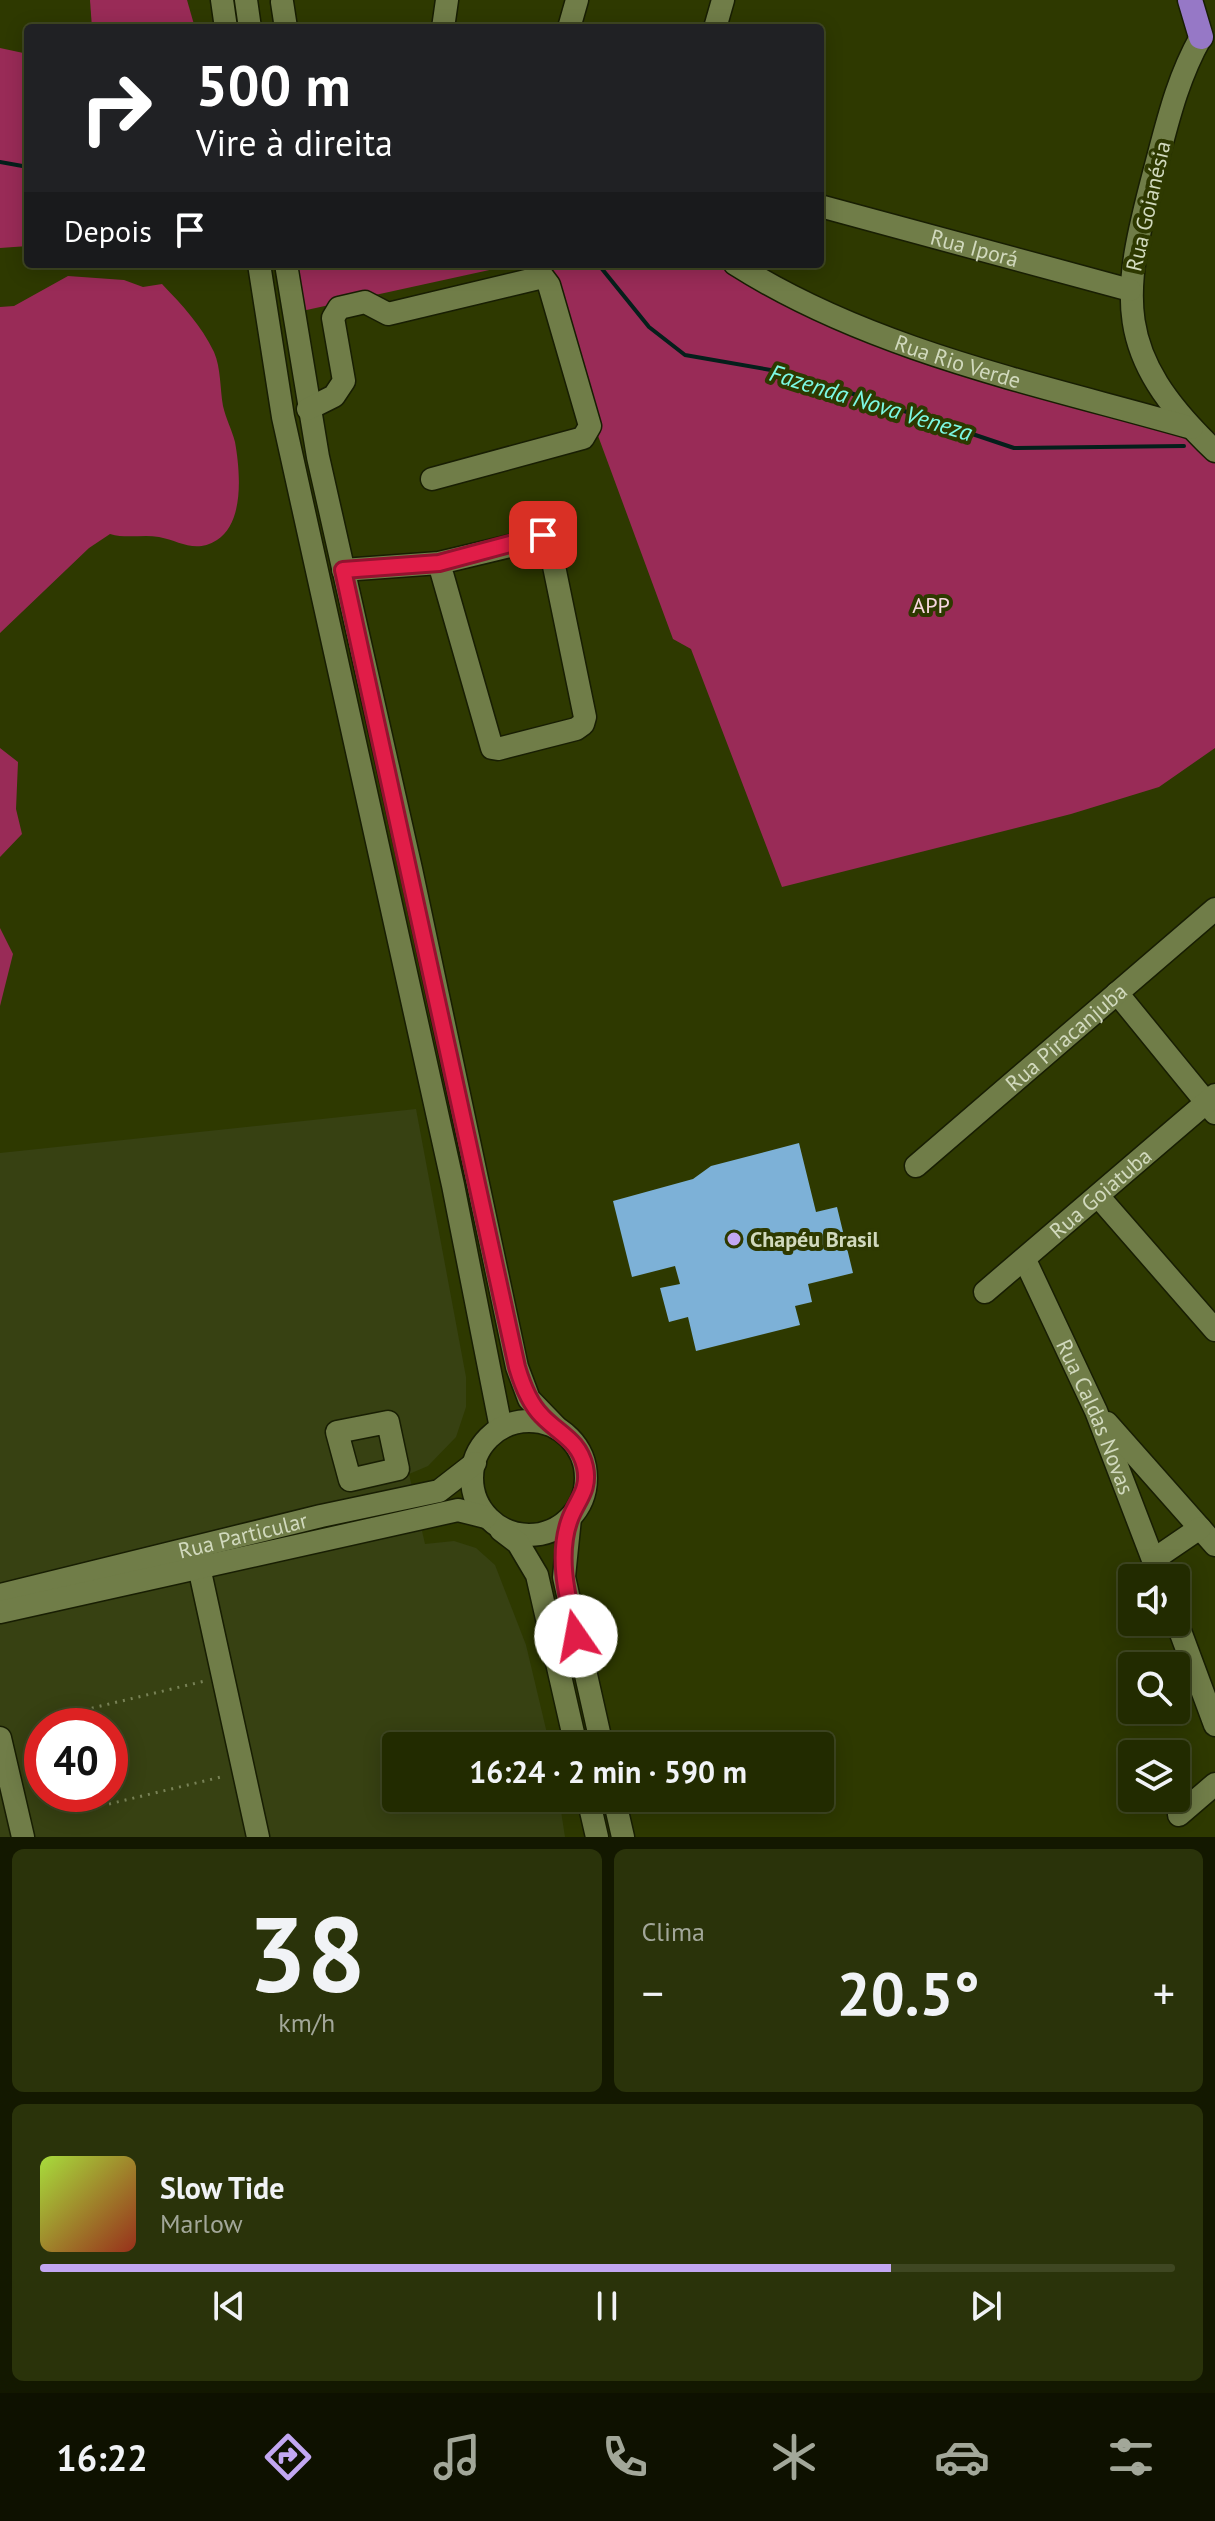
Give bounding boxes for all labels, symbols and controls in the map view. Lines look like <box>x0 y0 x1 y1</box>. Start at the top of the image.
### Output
text: 500 m <box>196 49 351 121</box>
icon: right <box>64 56 168 160</box>
text: Vire à direita <box>196 119 393 166</box>
street label: Rua Goianésia <box>1119 138 1177 274</box>
icon: arrive <box>168 208 212 252</box>
text: Depois <box>64 211 152 250</box>
street label: Rua Iporá <box>927 223 1022 273</box>
street label: Rua Rio Verde <box>891 328 1024 394</box>
water label: Fazenda Nova Veneza <box>766 357 977 448</box>
pin <box>509 501 577 569</box>
icon: arrive <box>521 513 565 557</box>
park label: APP <box>912 591 950 619</box>
street label: Rua Piracanjuba <box>1000 977 1133 1097</box>
street label: Rua Goiatuba <box>1044 1142 1157 1245</box>
place label: Chapéu Brasil <box>750 1225 879 1253</box>
marker: Chapéu Brasil <box>725 1230 743 1248</box>
street label: Rua Caldas Novas <box>1050 1335 1141 1498</box>
street label: Rua Particular <box>175 1506 311 1565</box>
map controls <box>1118 1564 1190 1812</box>
button: sound <box>1118 1564 1190 1636</box>
position arrow <box>534 1594 618 1678</box>
button: search <box>1118 1652 1190 1724</box>
speed limit sign: 40 <box>24 1708 128 1812</box>
button: layers <box>1118 1740 1190 1812</box>
text: 16:24 · 2 min · 590 m <box>469 1752 747 1791</box>
text: 38 <box>248 1886 366 2021</box>
text: Clima <box>642 1915 705 1948</box>
text: 20.5° <box>837 1954 980 2032</box>
text: − <box>642 1964 664 2021</box>
text: + <box>1153 1964 1175 2021</box>
text: km/h <box>278 2006 335 2039</box>
text: Slow Tide <box>160 2168 285 2207</box>
text: Marlow <box>160 2207 243 2240</box>
icon: previous <box>207 2284 251 2328</box>
icon: pause <box>585 2284 629 2328</box>
icon: next <box>964 2284 1008 2328</box>
icon: directions <box>260 2429 316 2485</box>
icon: music <box>429 2429 485 2485</box>
icon: phone <box>597 2429 653 2485</box>
icon: climate <box>766 2429 822 2485</box>
icon: car <box>934 2429 990 2485</box>
icon: filters <box>1103 2429 1159 2485</box>
text: 16:22 <box>56 2434 148 2481</box>

